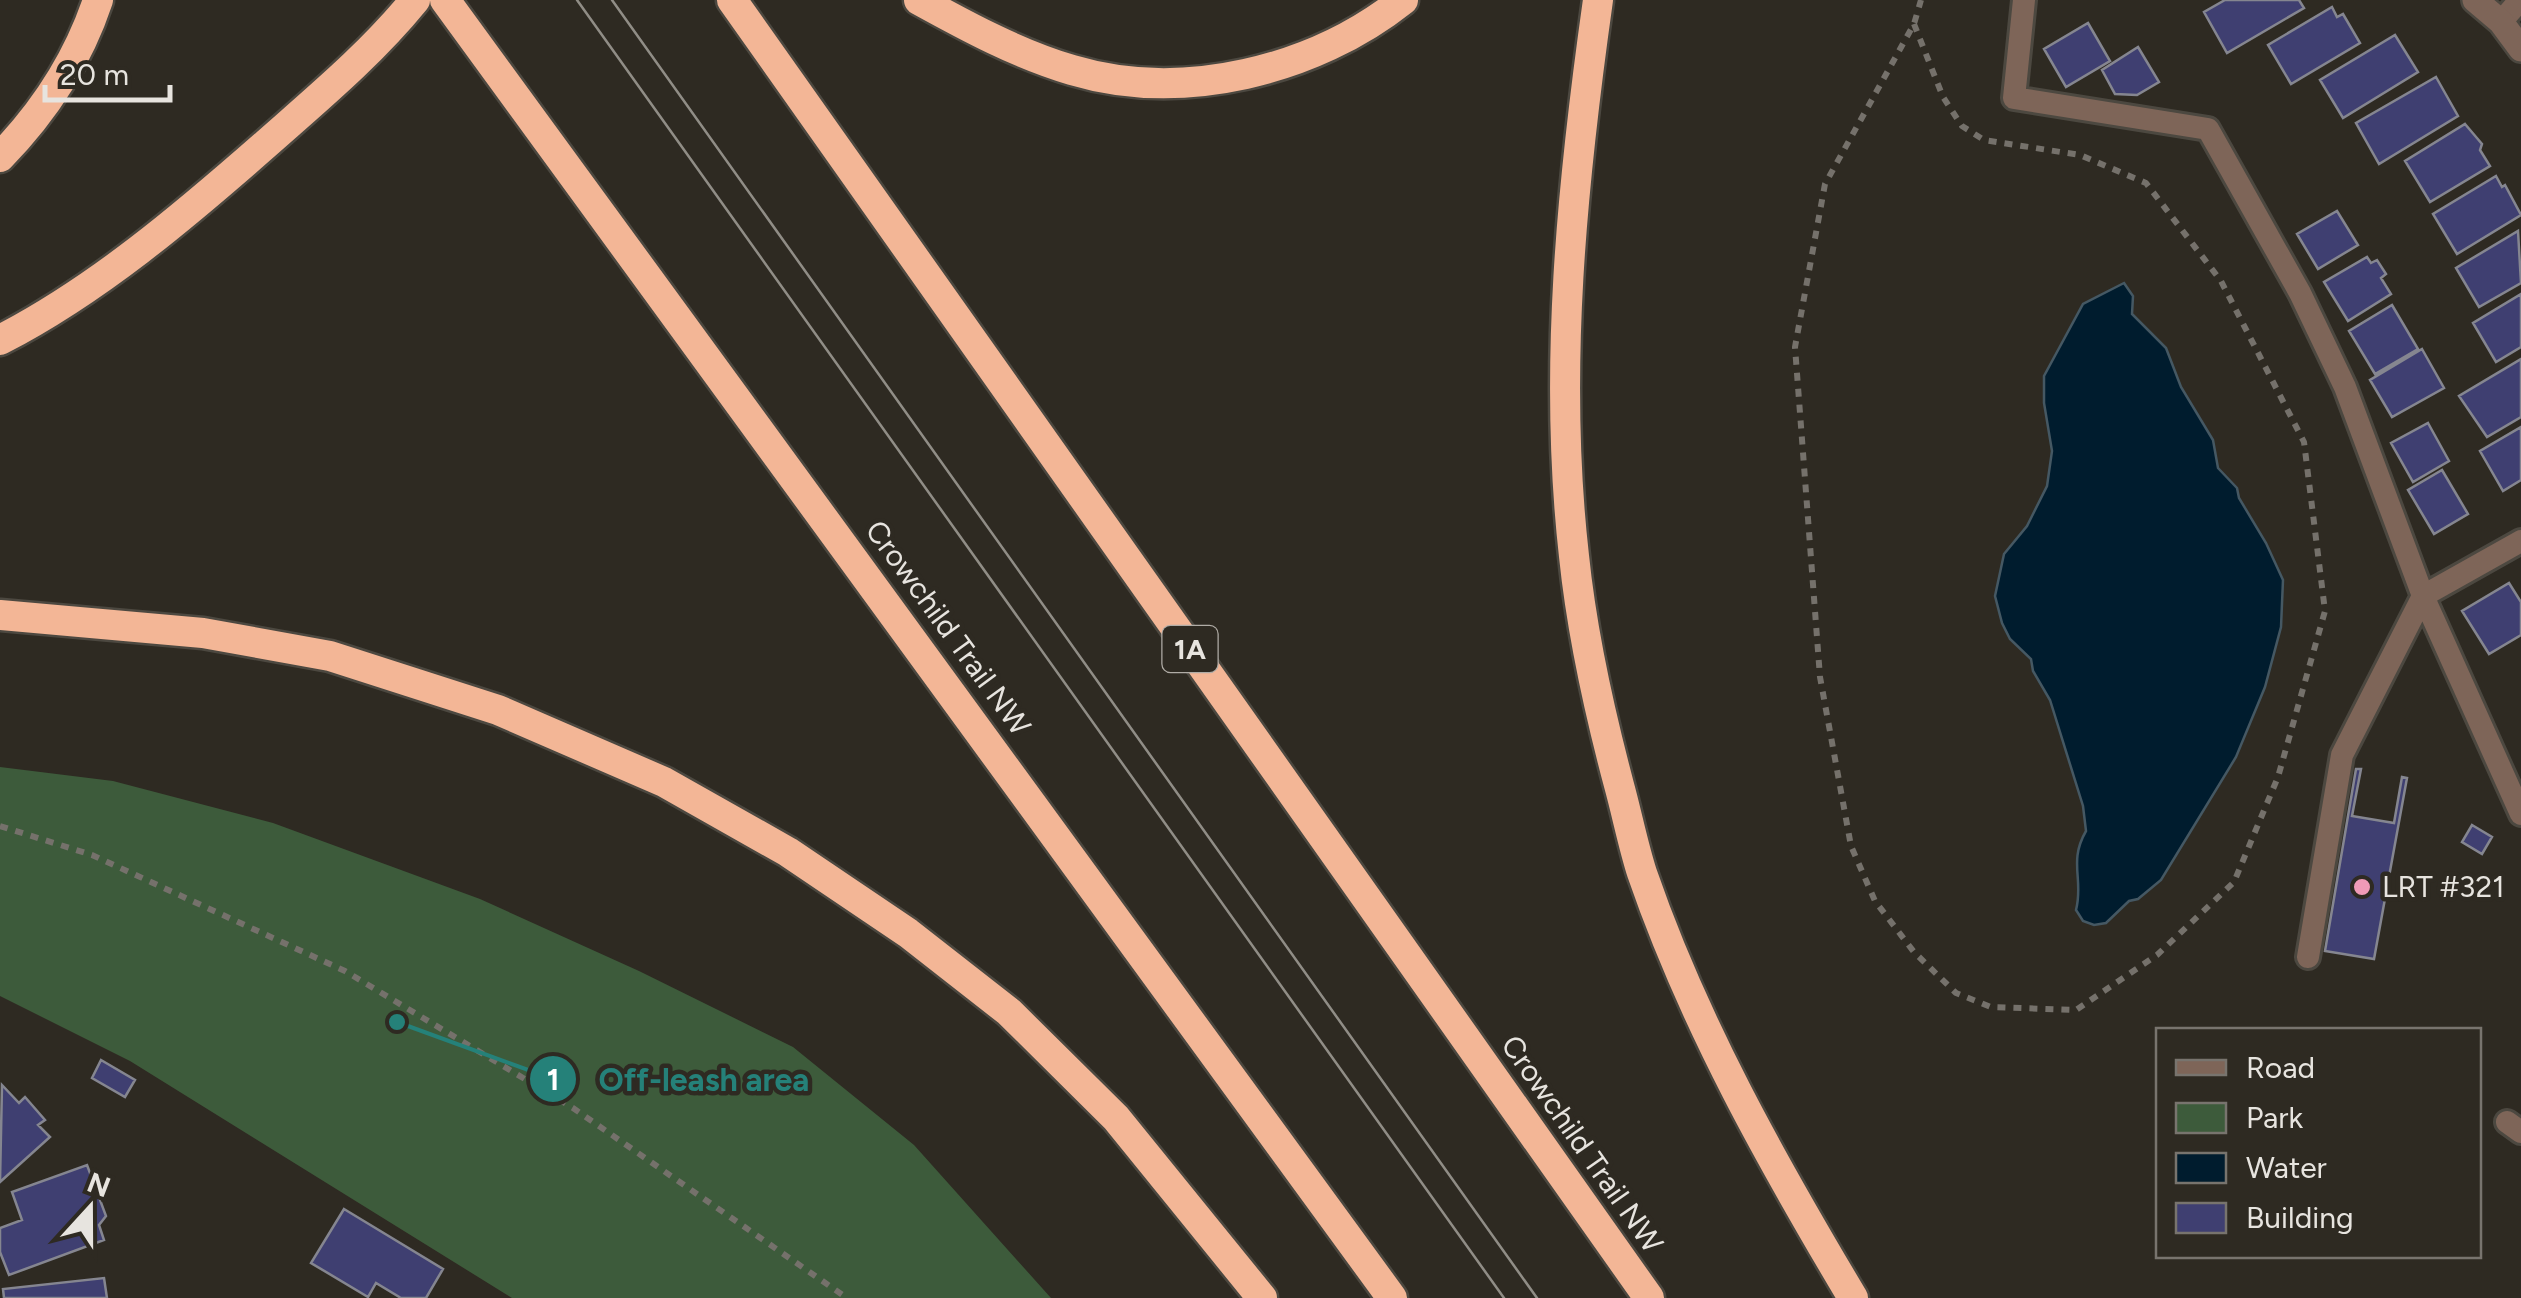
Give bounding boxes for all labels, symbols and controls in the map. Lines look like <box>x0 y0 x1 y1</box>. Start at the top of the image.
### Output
scale bar <box>45 40 170 102</box>
text: 20 m <box>60 56 129 93</box>
street label: Crowchild Trail NW <box>858 513 1039 743</box>
road number: 1A <box>1162 626 1218 672</box>
place label: LRT #321 <box>2382 868 2505 905</box>
marker: LRT #321 <box>2351 876 2373 898</box>
street label: Crowchild Trail NW <box>1494 1028 1671 1260</box>
legend <box>2156 1028 2481 1258</box>
callout: Off-leash area <box>528 1048 829 1110</box>
text: Road <box>2246 1049 2315 1086</box>
text: 1 <box>547 1061 559 1098</box>
text: Off-leash area <box>599 1061 809 1099</box>
text: Park <box>2246 1099 2304 1136</box>
text: Water <box>2246 1149 2327 1186</box>
north arrow <box>40 1158 140 1258</box>
text: N <box>83 1165 115 1204</box>
text: Building <box>2246 1199 2354 1236</box>

